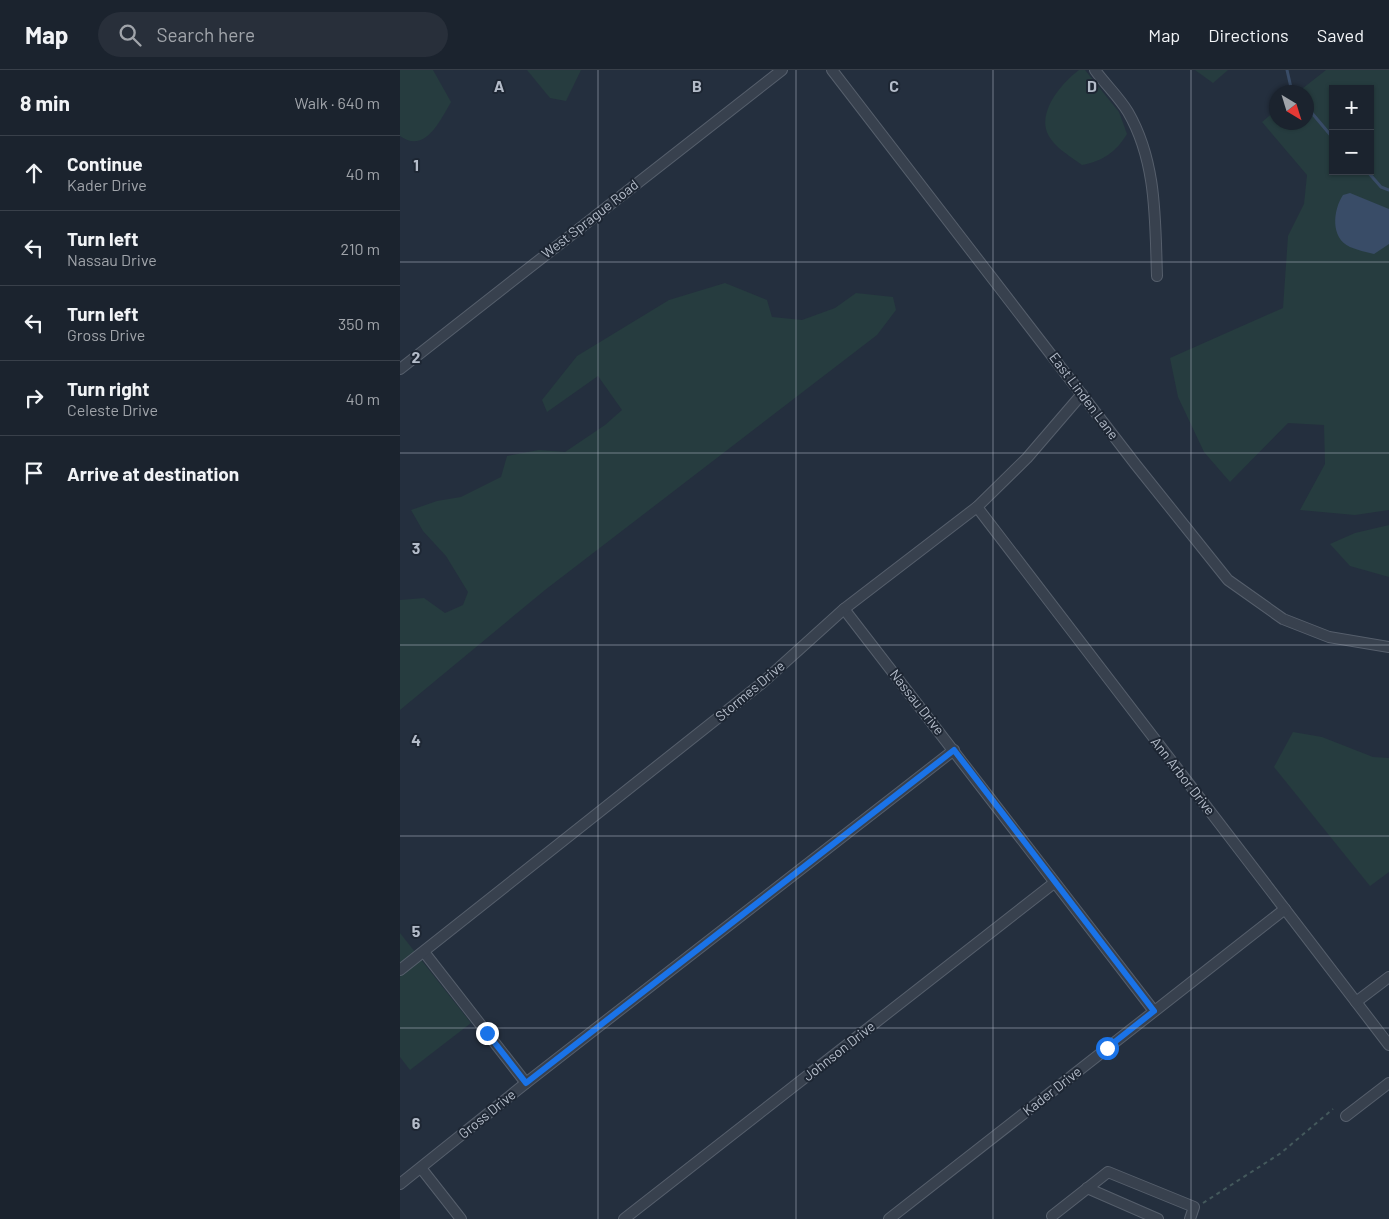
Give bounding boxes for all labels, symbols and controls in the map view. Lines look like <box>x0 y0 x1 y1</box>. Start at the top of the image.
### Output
search box <box>98 12 448 57</box>
text: Map <box>25 20 68 49</box>
icon: search <box>116 21 144 49</box>
text: Search here <box>156 23 255 46</box>
text: Map <box>1148 24 1180 46</box>
text: Directions <box>1208 24 1289 46</box>
text: Saved <box>1317 24 1364 46</box>
text: A <box>494 76 505 95</box>
text: B <box>692 76 702 95</box>
text: C <box>889 76 899 95</box>
text: D <box>1087 76 1097 95</box>
north arrow <box>1269 85 1314 130</box>
map controls <box>1329 85 1374 175</box>
button: + <box>1329 85 1374 130</box>
text: 8 min <box>20 90 70 115</box>
text: Walk · 640 m <box>295 93 380 112</box>
button: − <box>1329 130 1374 175</box>
text: Continue <box>67 152 143 175</box>
text: 1 <box>413 155 419 174</box>
icon: ahead <box>20 159 48 187</box>
text: 40 m <box>346 164 380 183</box>
text: Kader Drive <box>67 175 147 194</box>
street label: West Sprague Road <box>538 176 641 262</box>
text: Turn left <box>67 227 138 250</box>
icon: left <box>20 234 48 262</box>
text: 210 m <box>341 239 380 258</box>
text: Nassau Drive <box>67 250 157 269</box>
text: Turn left <box>67 302 138 325</box>
icon: left <box>20 309 48 337</box>
text: 350 m <box>338 314 380 333</box>
text: Gross Drive <box>67 325 145 344</box>
text: 2 <box>412 347 421 366</box>
street label: East Linden Lane <box>1046 349 1123 443</box>
text: Turn right <box>67 377 149 400</box>
icon: right <box>20 384 48 412</box>
text: 40 m <box>346 389 380 408</box>
text: Celeste Drive <box>67 400 158 419</box>
icon: arrive <box>20 459 48 487</box>
text: Arrive at destination <box>67 462 239 485</box>
text: 3 <box>412 538 420 557</box>
street label: Stormes Drive <box>712 657 788 725</box>
street label: Nassau Drive <box>887 666 948 738</box>
text: 4 <box>411 730 421 749</box>
street label: Ann Arbor Drive <box>1148 733 1219 818</box>
text: 5 <box>412 921 421 940</box>
street label: Johnson Drive <box>799 1017 878 1084</box>
route end <box>476 1022 499 1045</box>
route start <box>1096 1037 1119 1060</box>
street label: Kader Drive <box>1019 1062 1084 1119</box>
street label: Gross Drive <box>455 1085 519 1142</box>
text: 6 <box>412 1113 421 1132</box>

